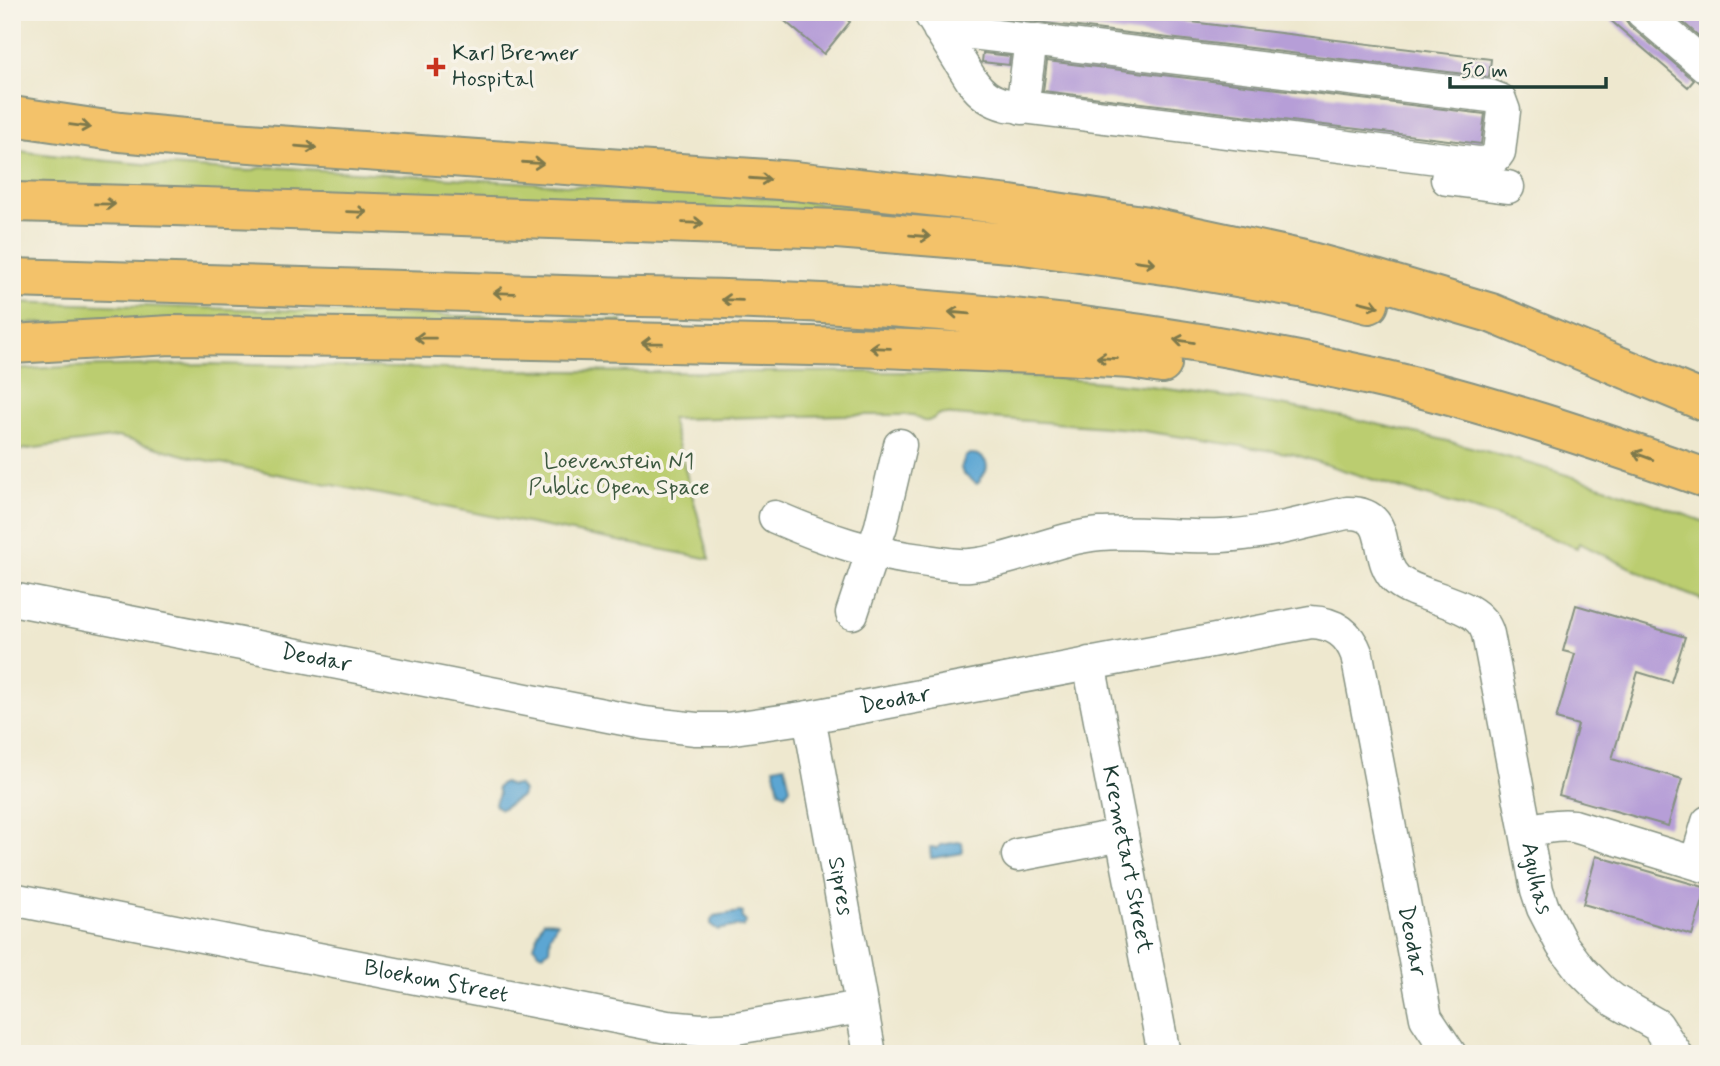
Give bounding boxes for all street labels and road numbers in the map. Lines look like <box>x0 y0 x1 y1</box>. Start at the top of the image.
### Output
street label: Deodar <box>278 637 354 680</box>
street label: Deodar <box>857 679 933 722</box>
street label: Kremetart Street <box>1094 763 1159 956</box>
street label: Agulhas <box>1513 840 1559 920</box>
street label: Sipres <box>820 854 860 918</box>
street label: Deodar <box>1390 903 1433 979</box>
street label: Bloekom Street <box>361 953 511 1011</box>

